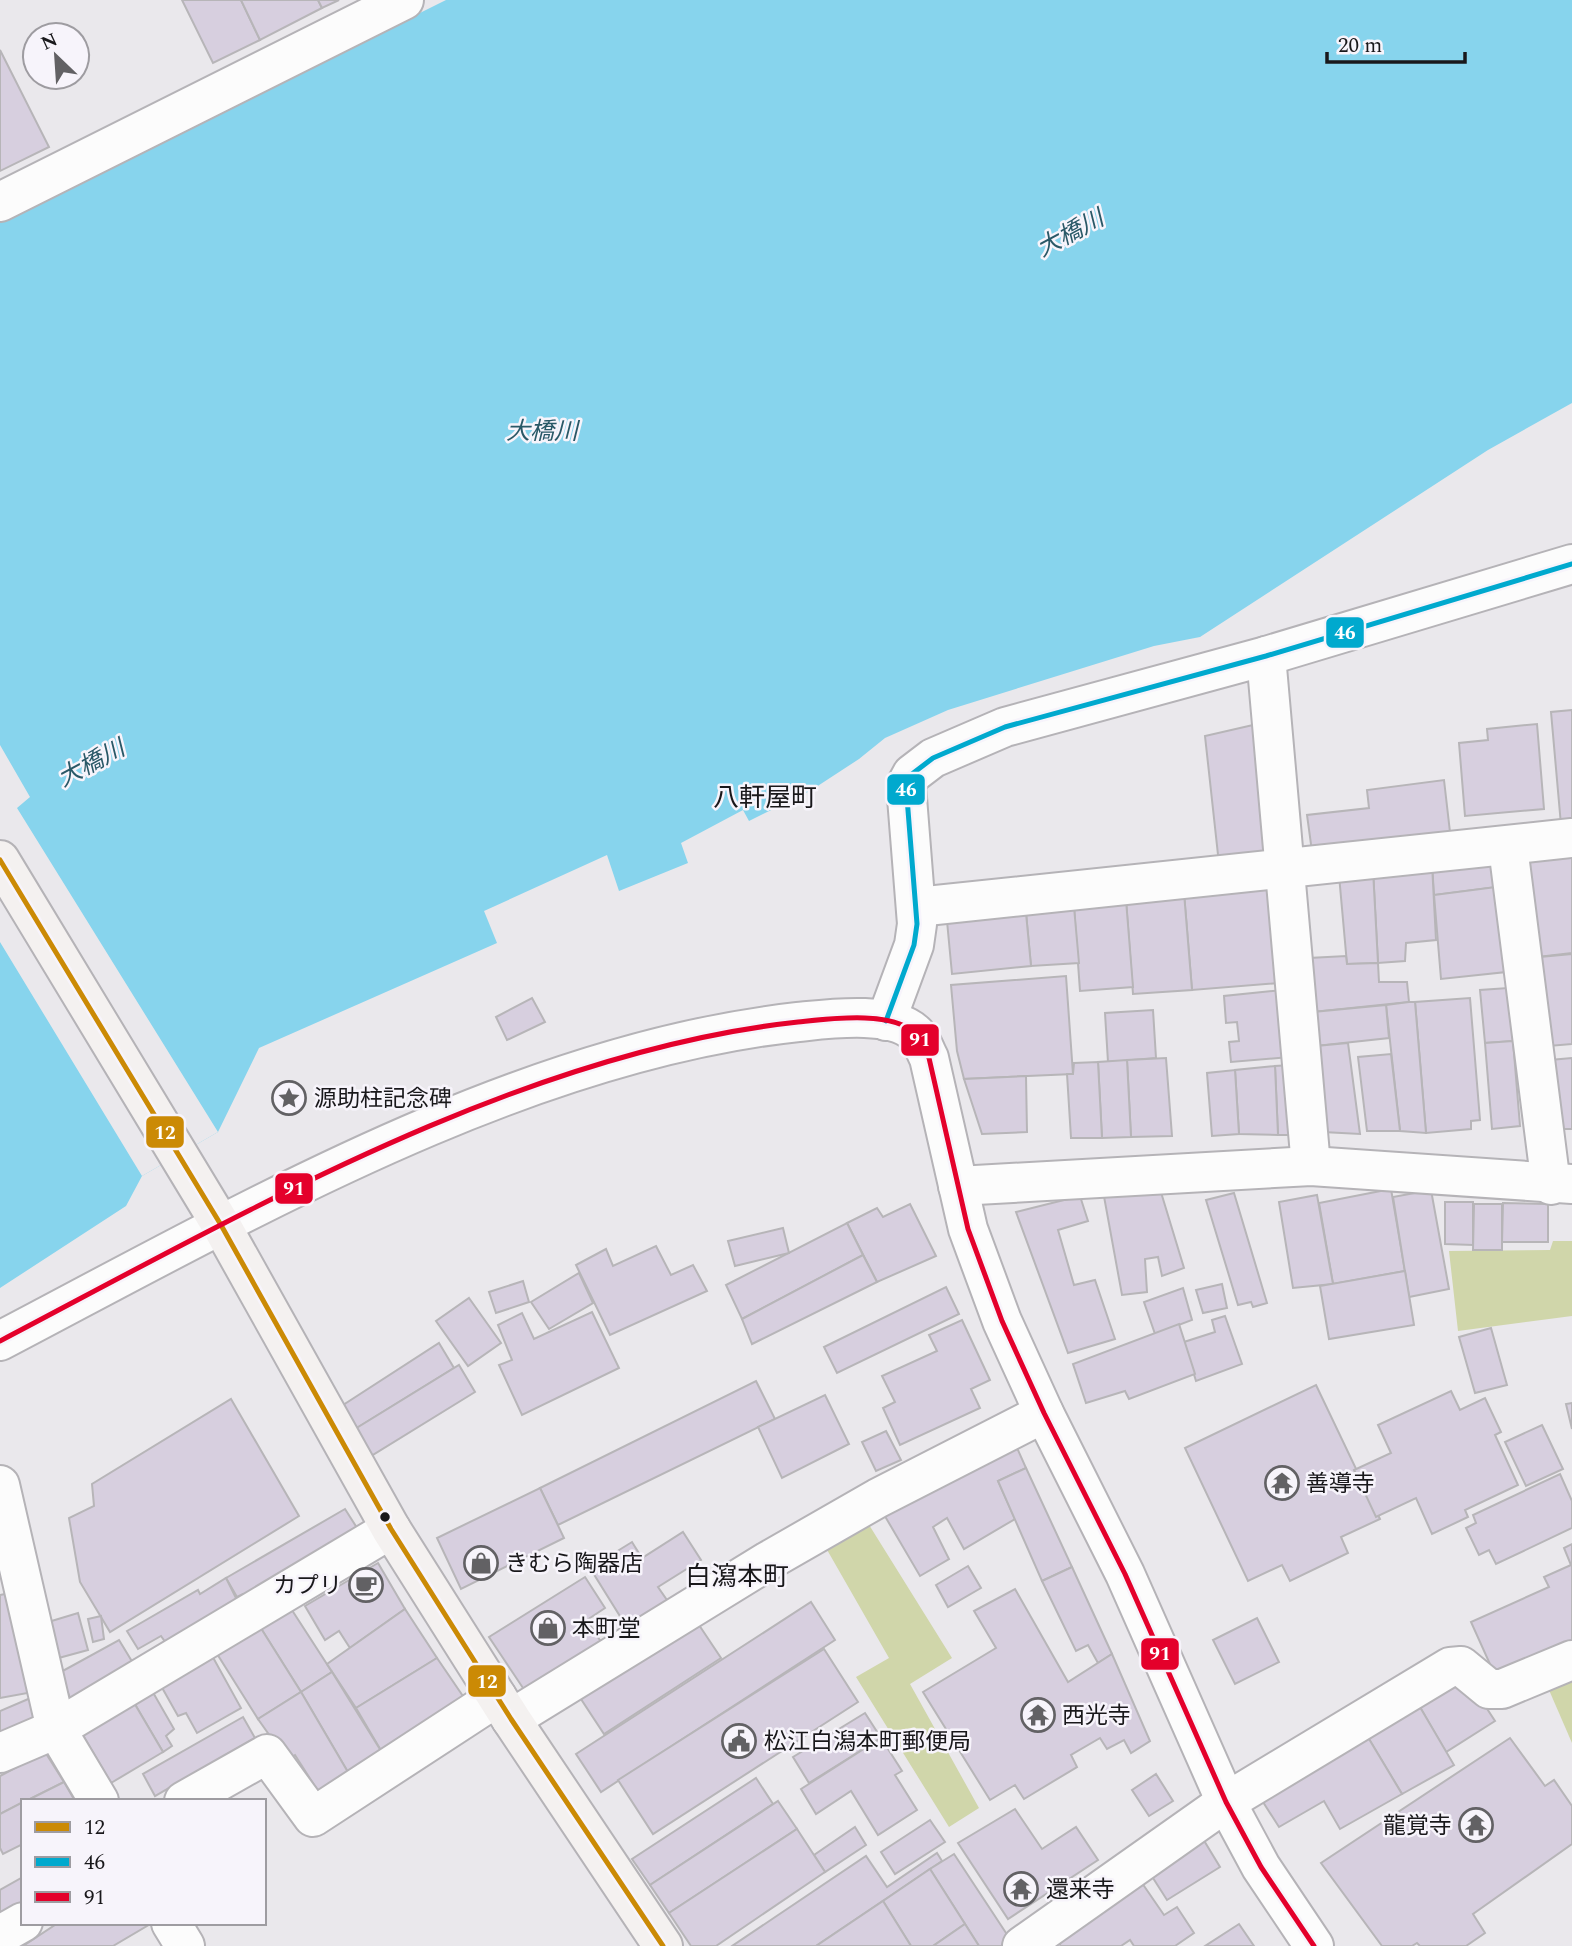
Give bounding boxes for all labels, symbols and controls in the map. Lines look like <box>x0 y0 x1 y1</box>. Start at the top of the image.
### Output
north arrow <box>21 21 91 91</box>
scale bar <box>1327 21 1465 65</box>
text: N <box>36 26 63 58</box>
text: 20 m <box>1338 30 1382 62</box>
water label: 大橋川 <box>1030 200 1113 267</box>
water label: 大橋川 <box>506 414 581 450</box>
line badge: 46 <box>1325 616 1365 649</box>
text: 46 <box>1334 619 1356 648</box>
water label: 大橋川 <box>51 730 134 797</box>
line badge: 46 <box>886 773 926 806</box>
text: 46 <box>895 776 917 805</box>
district label: 八軒屋町 <box>713 778 817 818</box>
line badge: 91 <box>900 1023 940 1057</box>
text: 91 <box>909 1026 931 1055</box>
place icon: 源助柱記念碑 <box>270 1079 308 1117</box>
place label: 源助柱記念碑 <box>314 1082 452 1117</box>
line badge: 12 <box>145 1115 185 1149</box>
text: 12 <box>154 1119 176 1148</box>
line badge: 91 <box>274 1172 314 1205</box>
text: 91 <box>283 1175 305 1204</box>
temple icon: 善導寺 <box>1263 1464 1301 1502</box>
place label: 善導寺 <box>1306 1467 1375 1502</box>
unlabelled marker <box>378 1510 392 1524</box>
shop icon: きむら陶器店 <box>462 1544 500 1582</box>
place label: きむら陶器店 <box>505 1547 643 1582</box>
district label: 白瀉本町 <box>685 1557 789 1597</box>
cafe icon: カプリ <box>347 1566 385 1604</box>
place label: カプリ <box>273 1569 342 1604</box>
shop icon: 本町堂 <box>529 1609 567 1647</box>
place label: 本町堂 <box>572 1612 641 1647</box>
line badge: 91 <box>1140 1637 1180 1671</box>
text: 91 <box>1149 1640 1171 1669</box>
line badge: 12 <box>467 1664 507 1698</box>
text: 12 <box>476 1668 498 1697</box>
temple icon: 西光寺 <box>1019 1696 1057 1734</box>
place label: 西光寺 <box>1062 1699 1131 1734</box>
public building icon: 松江白潟本町郵便局 <box>720 1722 758 1760</box>
place label: 松江白潟本町郵便局 <box>764 1725 971 1760</box>
legend <box>21 1799 266 1925</box>
temple icon: 龍覚寺 <box>1457 1806 1495 1844</box>
place label: 龍覚寺 <box>1383 1809 1452 1844</box>
text: 12 <box>84 1812 105 1844</box>
text: 46 <box>84 1847 105 1879</box>
temple icon: 還来寺 <box>1002 1870 1040 1908</box>
place label: 還来寺 <box>1046 1873 1115 1908</box>
text: 91 <box>84 1882 105 1914</box>

